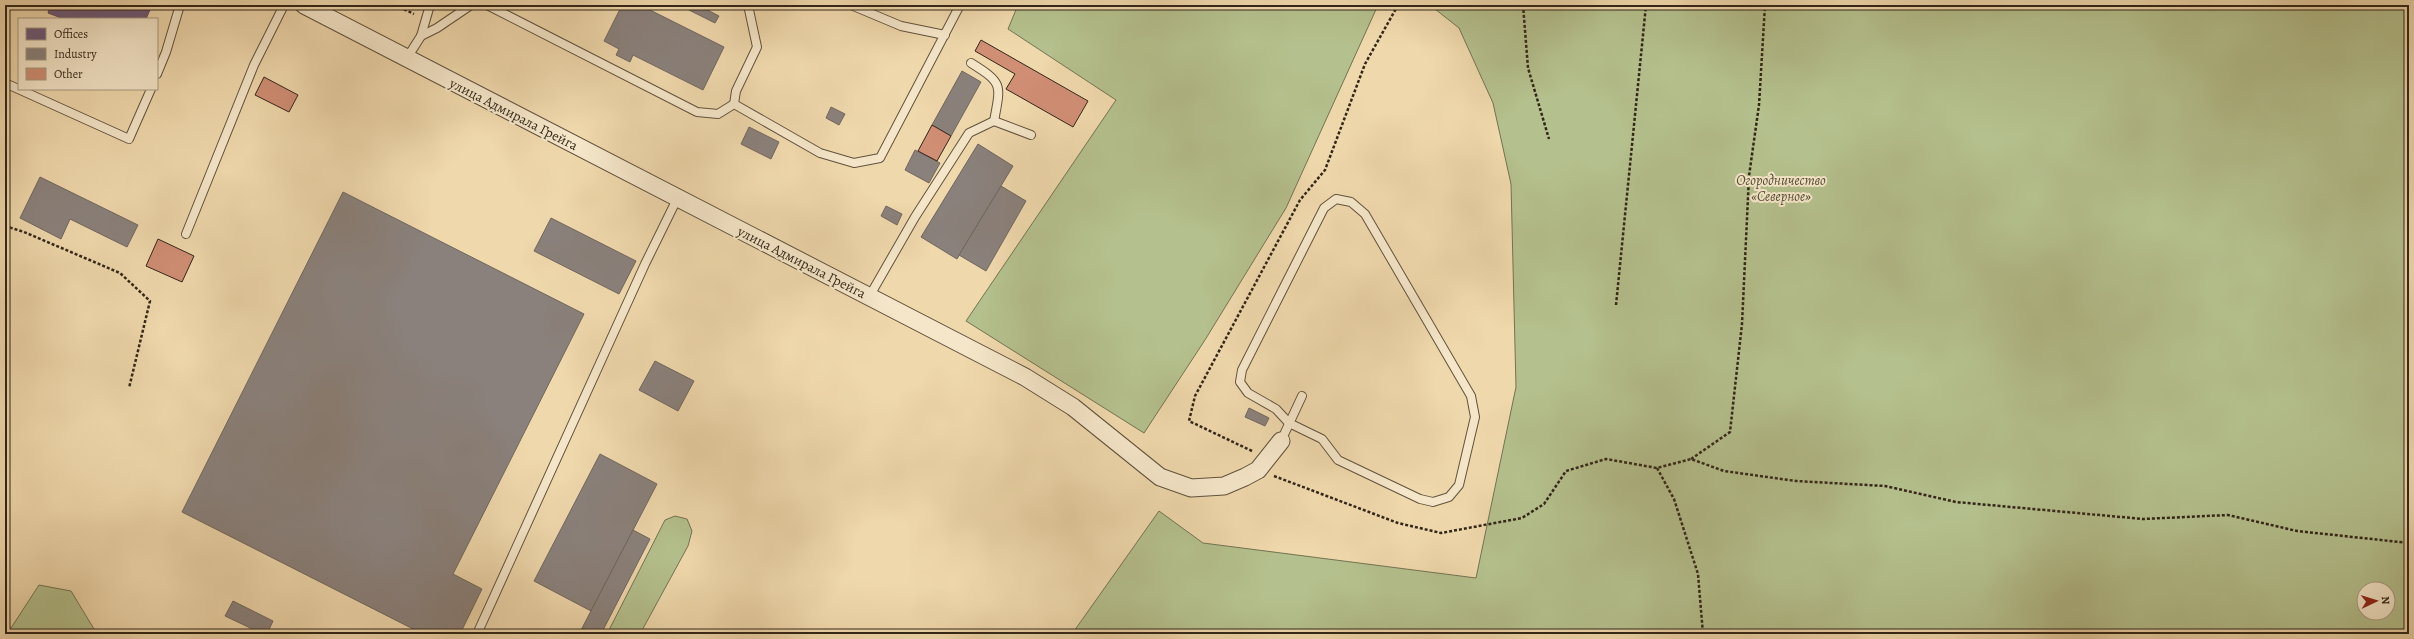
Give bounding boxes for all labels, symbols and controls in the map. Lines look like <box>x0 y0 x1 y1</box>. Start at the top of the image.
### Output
legend <box>18 18 158 90</box>
text: Offices <box>54 26 88 42</box>
text: Industry <box>54 46 97 62</box>
text: Other <box>54 66 83 82</box>
street label: улица Адмирала Грейга <box>445 73 582 155</box>
park label: Огородничество «Северное» <box>1736 171 1826 206</box>
street label: улица Адмирала Грейга <box>733 221 870 303</box>
north arrow <box>2356 581 2396 621</box>
text: N <box>2378 596 2393 605</box>

